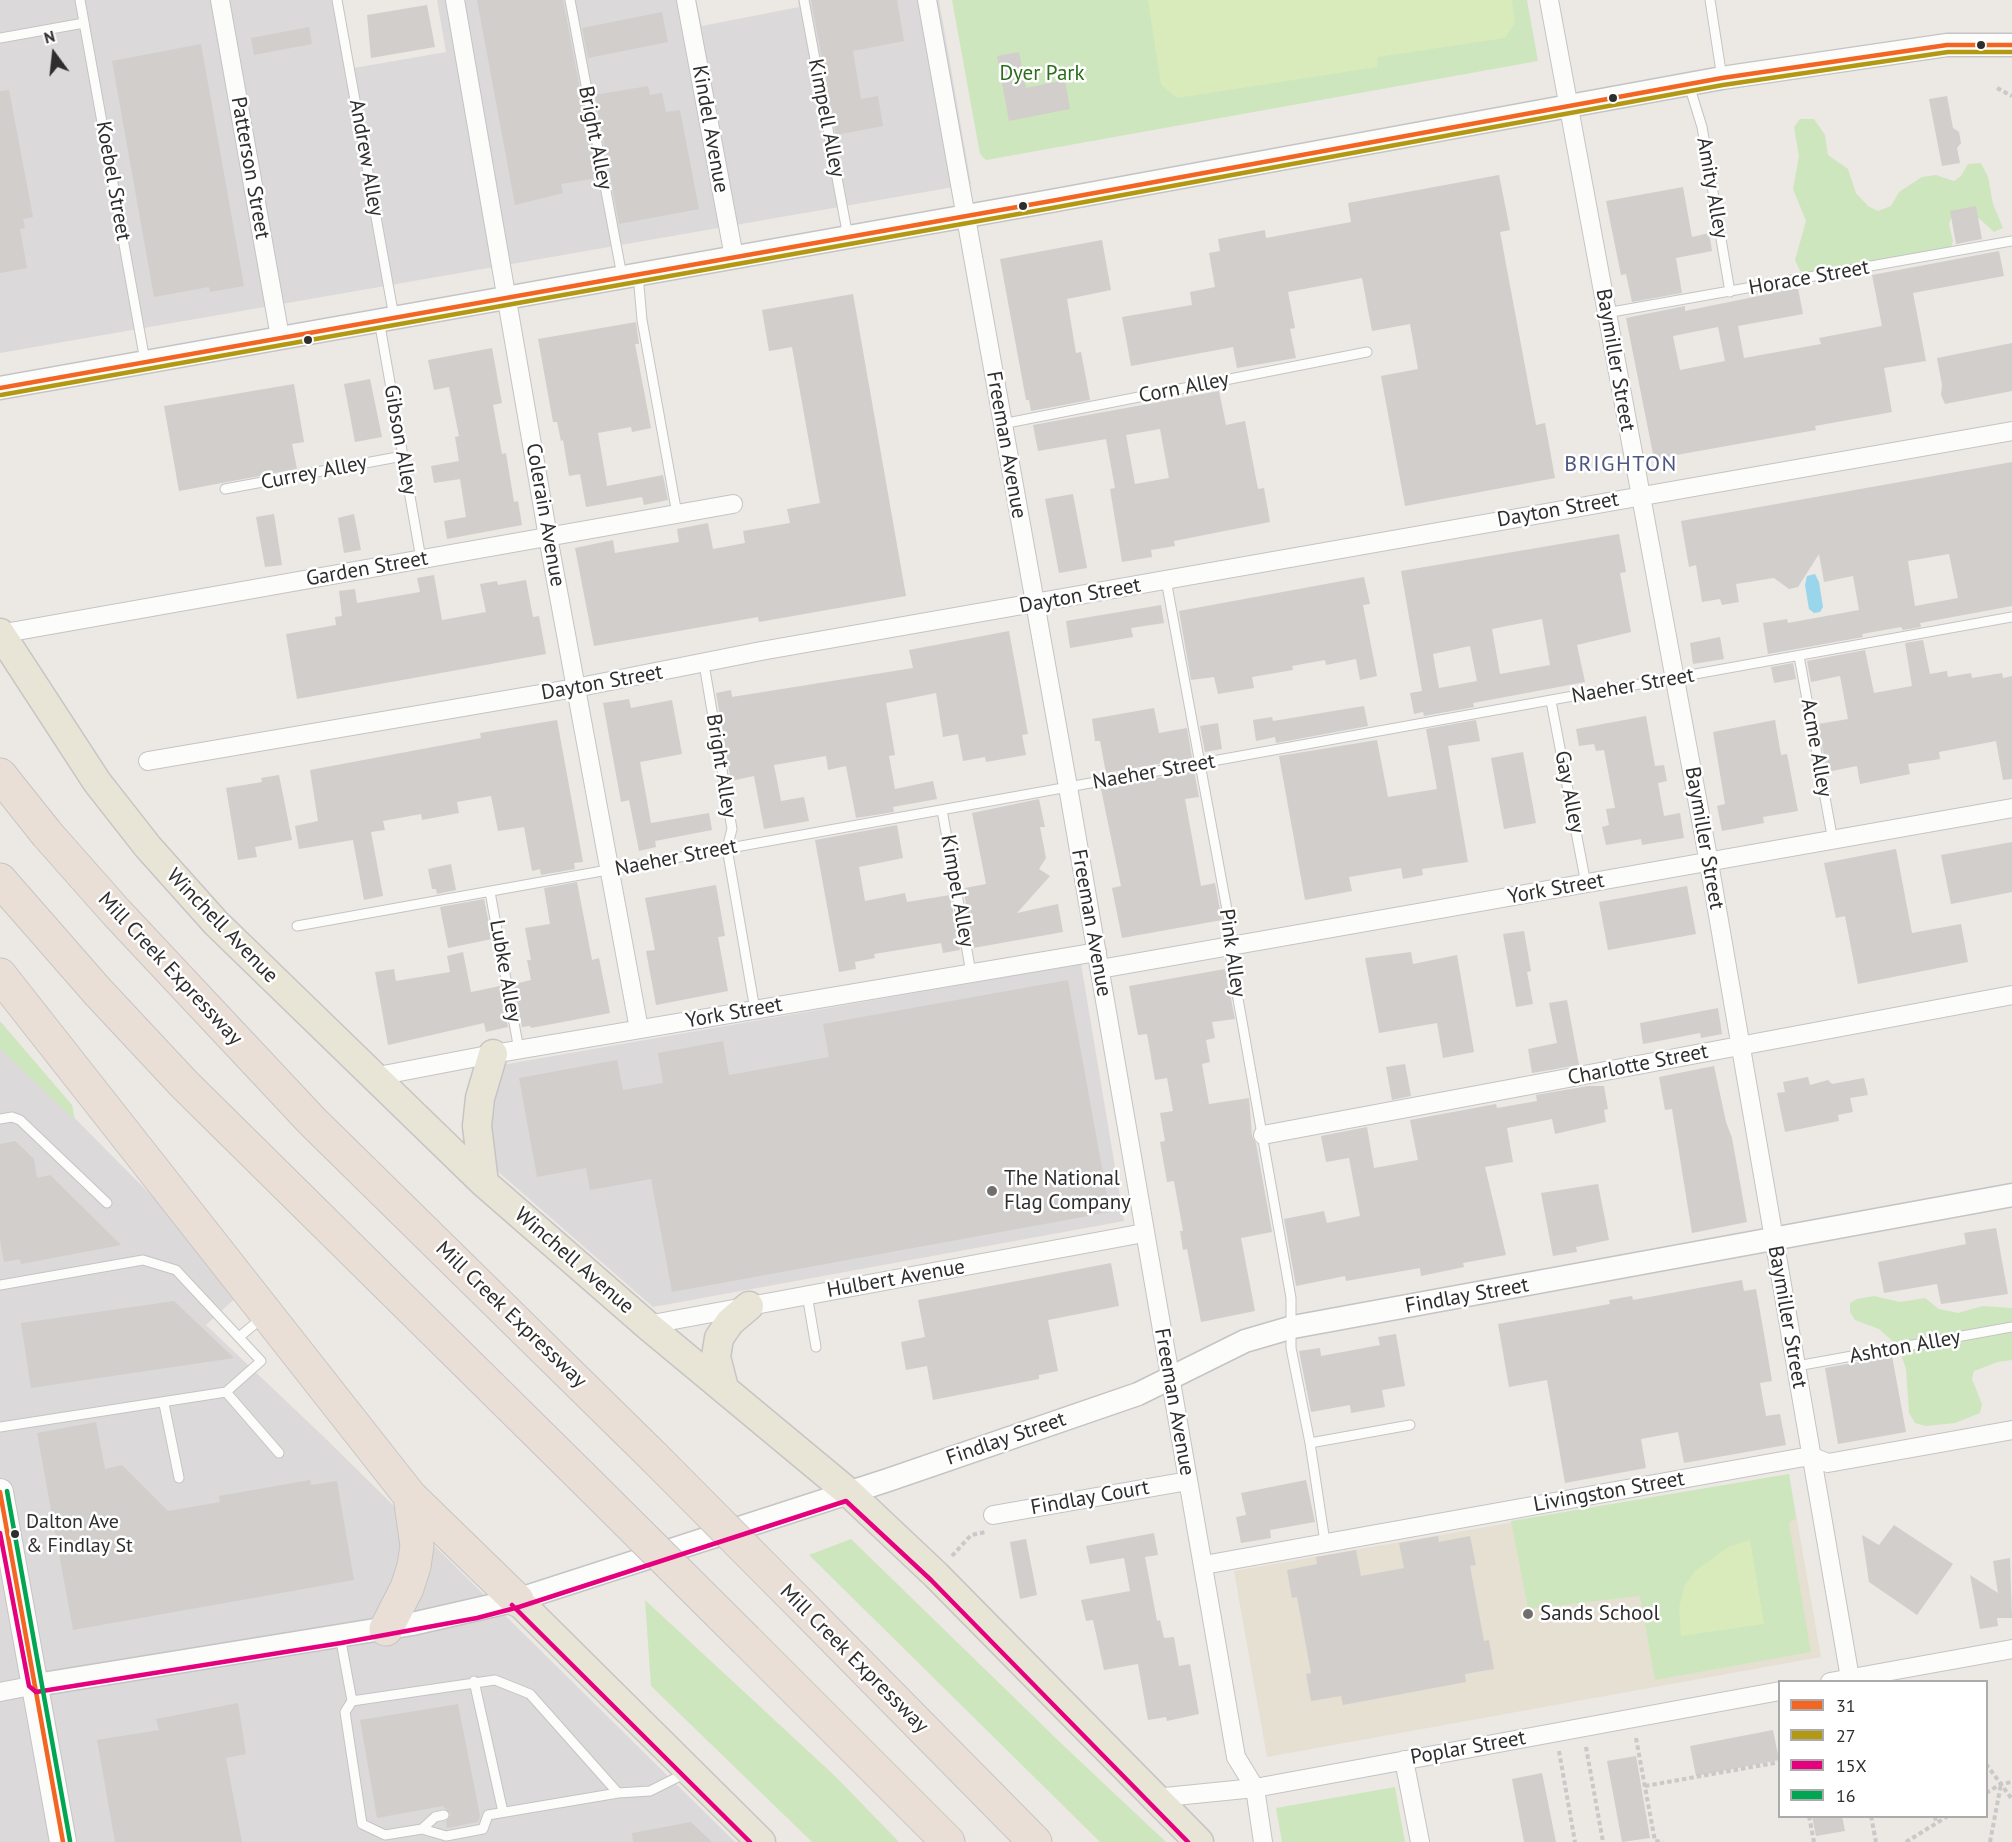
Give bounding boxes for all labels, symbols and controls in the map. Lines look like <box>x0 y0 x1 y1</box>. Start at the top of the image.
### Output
north arrow <box>24 24 84 84</box>
text: N <box>42 26 57 48</box>
unlabelled marker <box>1975 39 1987 51</box>
street label: Kimpell Alley <box>802 57 850 179</box>
park label: Dyer Park <box>1000 61 1084 87</box>
street label: Kindel Avenue <box>686 63 734 195</box>
street label: Bright Alley <box>573 84 617 192</box>
unlabelled marker <box>1607 92 1619 104</box>
street label: Patterson Street <box>225 95 275 241</box>
street label: Andrew Alley <box>343 98 389 218</box>
street label: Koebel Street <box>90 119 136 243</box>
street label: Amity Alley <box>1691 136 1733 240</box>
unlabelled marker <box>1017 200 1029 212</box>
street label: Horace Street <box>1747 255 1871 301</box>
street label: Baymiller Street <box>1590 287 1640 433</box>
unlabelled marker <box>302 334 314 346</box>
street label: Corn Alley <box>1137 367 1231 409</box>
street label: Freeman Avenue <box>981 369 1031 521</box>
street label: Gibson Alley <box>378 383 422 497</box>
street label: Colerain Avenue <box>520 441 570 589</box>
street label: Currey Alley <box>259 450 369 496</box>
district label: BRIGHTON <box>1564 452 1678 478</box>
street label: Dayton Street <box>1495 487 1621 533</box>
street label: Garden Street <box>304 546 430 592</box>
street label: Dayton Street <box>1017 573 1143 619</box>
street label: Dayton Street <box>539 660 665 706</box>
street label: Naeher Street <box>1570 663 1696 709</box>
street label: Acme Alley <box>1795 697 1837 799</box>
street label: Bright Alley <box>700 712 742 820</box>
street label: Naeher Street <box>1091 749 1217 795</box>
street label: Gay Alley <box>1549 749 1589 835</box>
street label: Baymiller Street <box>1679 765 1729 911</box>
street label: Kimpel Alley <box>935 833 979 949</box>
street label: Naeher Street <box>613 834 739 882</box>
street label: Freeman Avenue <box>1066 847 1116 999</box>
street label: Winchell Avenue <box>161 863 283 989</box>
street label: York Street <box>1506 868 1606 910</box>
street label: Mill Creek Expressway <box>93 887 247 1051</box>
street label: Pink Alley <box>1213 907 1251 999</box>
street label: Lubke Alley <box>484 918 526 1024</box>
street label: York Street <box>684 992 784 1034</box>
street label: Charlotte Street <box>1566 1039 1710 1091</box>
place label: The National Flag Company <box>1004 1166 1131 1216</box>
marker: The National Flag Company <box>985 1184 999 1198</box>
street label: Winchell Avenue <box>509 1202 639 1320</box>
street label: Mill Creek Expressway <box>430 1236 592 1394</box>
street label: Baymiller Street <box>1762 1244 1812 1390</box>
street label: Hulbert Avenue <box>825 1254 967 1304</box>
street label: Findlay Street <box>1403 1273 1531 1319</box>
street label: Ashton Alley <box>1847 1325 1963 1369</box>
street label: Freeman Avenue <box>1149 1326 1199 1478</box>
street label: Findlay Street <box>943 1407 1069 1471</box>
street label: Livingston Street <box>1532 1466 1686 1518</box>
street label: Findlay Court <box>1029 1475 1151 1521</box>
place label: Dalton Ave & Findlay St <box>26 1510 133 1557</box>
marker: Dalton Ave & Findlay St <box>9 1528 21 1540</box>
street label: Mill Creek Expressway <box>774 1579 934 1739</box>
place label: Sands School <box>1540 1601 1660 1627</box>
marker: Sands School <box>1521 1607 1535 1621</box>
legend <box>1778 1680 1988 1818</box>
text: 31 <box>1836 1694 1856 1717</box>
text: 27 <box>1836 1724 1856 1747</box>
street label: Poplar Street <box>1408 1725 1528 1771</box>
text: 15X <box>1836 1754 1867 1777</box>
text: 16 <box>1836 1784 1856 1807</box>

